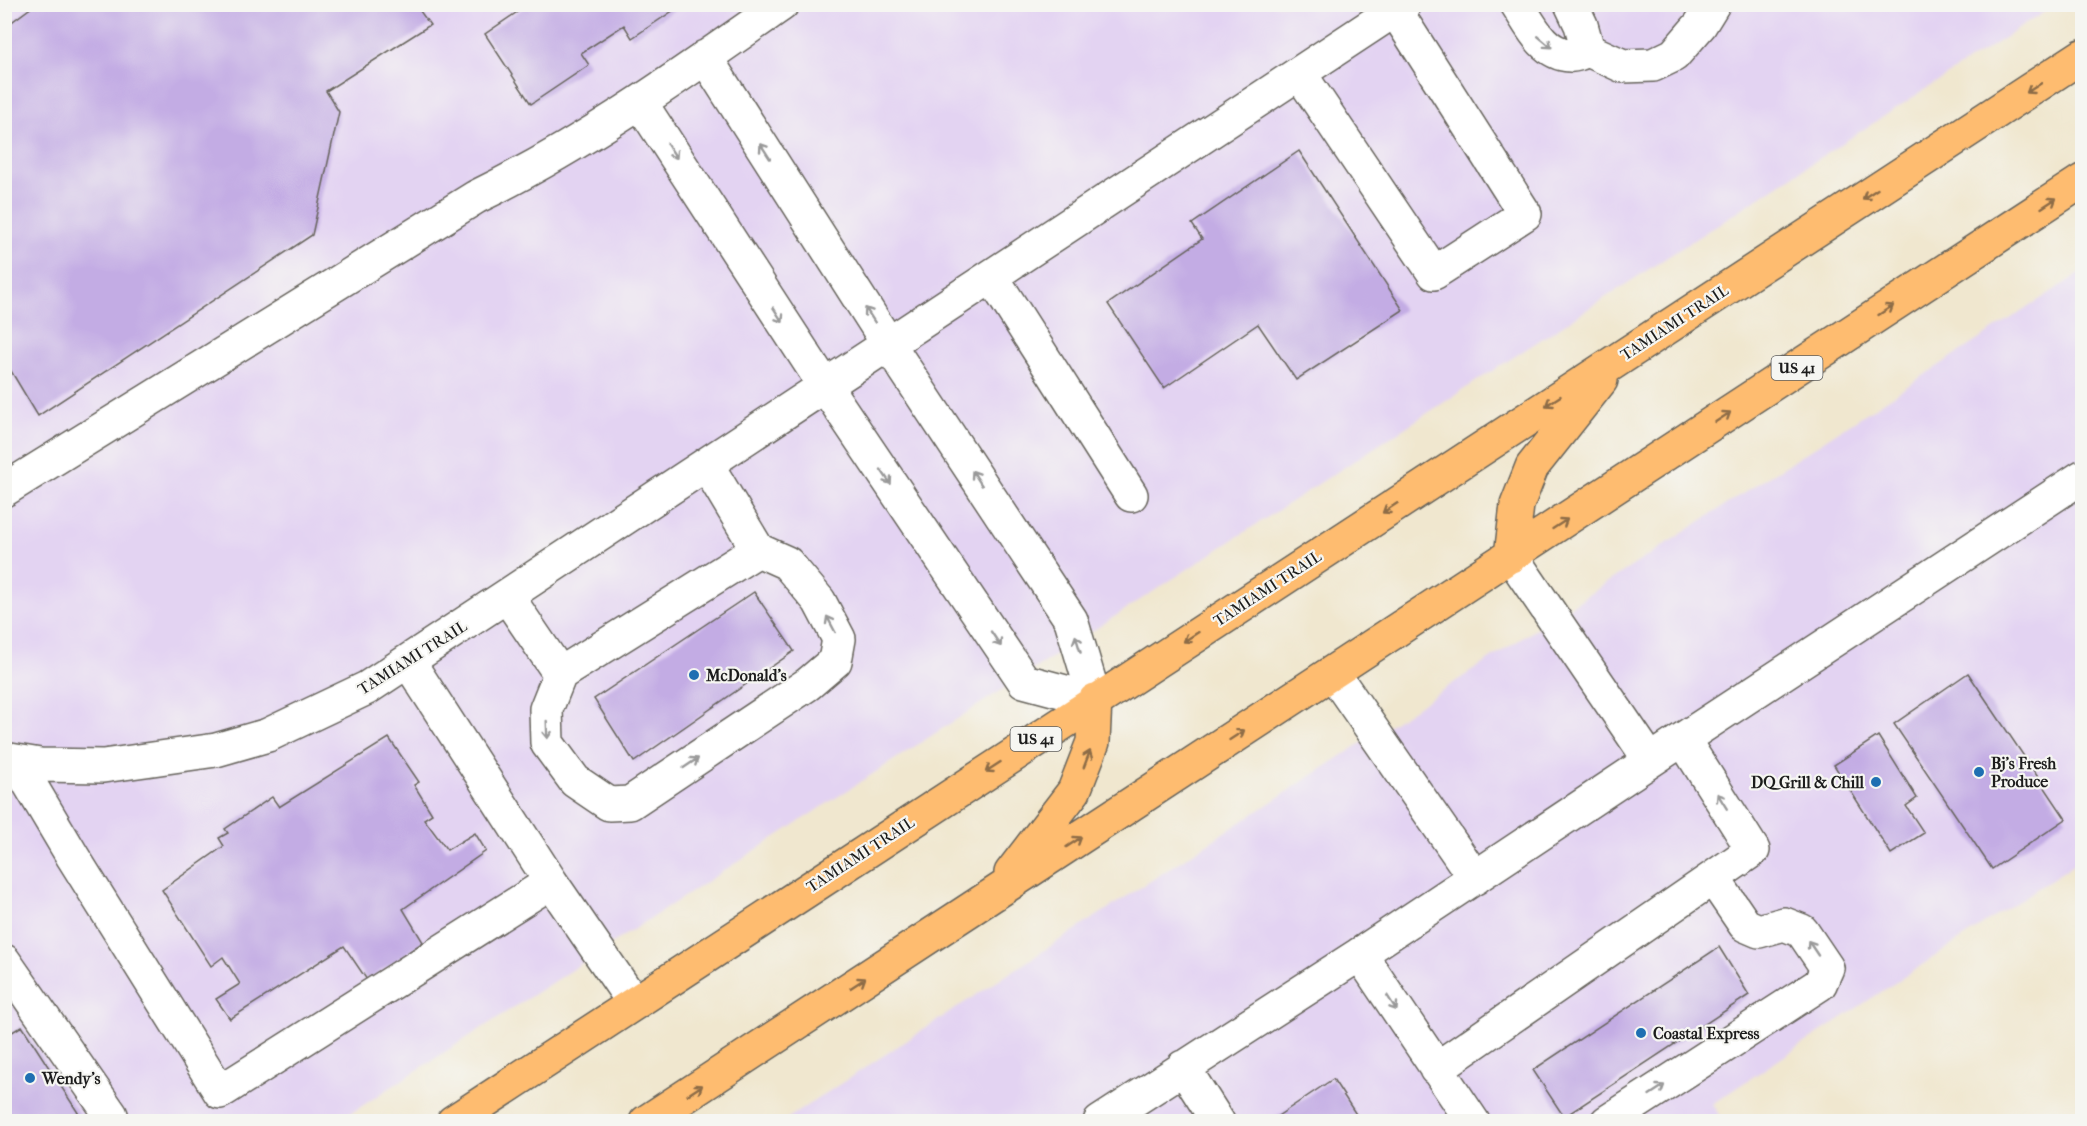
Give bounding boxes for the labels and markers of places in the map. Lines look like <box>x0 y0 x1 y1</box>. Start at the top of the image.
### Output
place label: McDonald's <box>705 666 787 685</box>
marker: McDonald's <box>687 668 701 682</box>
place label: Bj's Fresh Produce <box>1991 754 2057 791</box>
marker: Bj's Fresh Produce <box>1972 765 1986 779</box>
place label: DQ Grill & Chill <box>1751 773 1865 792</box>
marker: DQ Grill & Chill <box>1869 775 1883 789</box>
place label: Coastal Express <box>1653 1024 1759 1044</box>
marker: Coastal Express <box>1634 1026 1648 1040</box>
place label: Wendy's <box>41 1069 100 1089</box>
marker: Wendy's <box>23 1071 37 1085</box>

